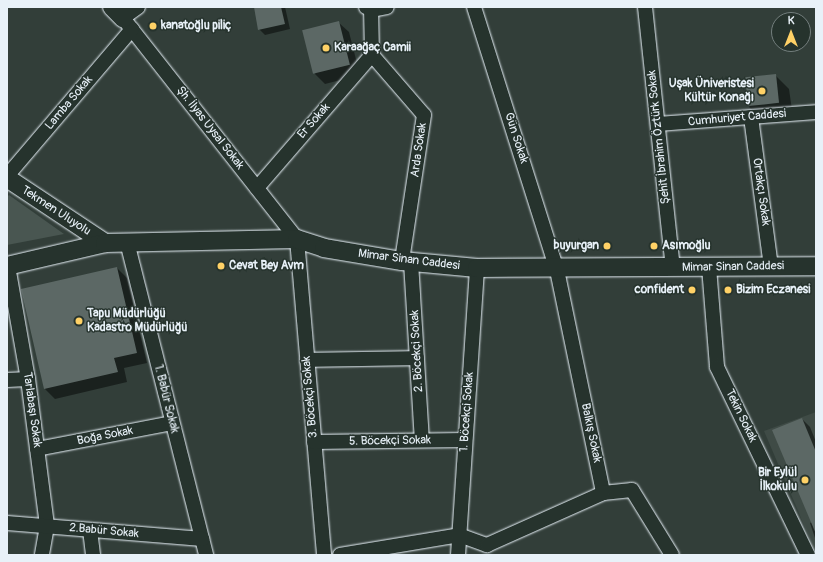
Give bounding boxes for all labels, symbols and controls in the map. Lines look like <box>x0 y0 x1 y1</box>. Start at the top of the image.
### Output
north arrow <box>771 12 811 52</box>
text: K <box>788 14 794 27</box>
place label: kanatoğlu piliç <box>161 19 231 33</box>
marker: kanatoğlu piliç <box>148 21 158 31</box>
place label: Karaağaç Camii <box>334 41 411 55</box>
marker: Karaağaç Camii <box>321 43 331 53</box>
street label: Şehit İbrahim Öztürk Sokak <box>645 69 673 205</box>
street label: Lamba Sokak <box>42 73 96 133</box>
place label: Uşak Üniveristesi Kültür Konağı <box>669 77 754 105</box>
street label: Şh. İlyas Uysal Sokak <box>173 84 247 172</box>
marker: Uşak Üniveristesi Kültür Konağı <box>757 86 767 96</box>
street label: Er Sokak <box>295 100 333 142</box>
street label: Cumhuriyet Caddesi <box>687 107 787 129</box>
street label: Gün Sokak <box>501 111 531 165</box>
street label: Arda Sokak <box>408 122 430 178</box>
street label: Ortakçı Sokak <box>749 157 773 227</box>
street label: Tekmen Uluyolu <box>19 183 93 239</box>
place label: buyurgan <box>554 239 599 253</box>
place label: Asımoğlu <box>662 239 711 253</box>
marker: buyurgan <box>602 241 612 251</box>
marker: Asımoğlu <box>649 241 659 251</box>
street label: Mimar Sinan Caddesi <box>357 247 461 273</box>
place label: Cevat Bey Avm <box>229 259 304 273</box>
street label: Mimar Sinan Caddesi <box>682 259 784 275</box>
marker: Cevat Bey Avm <box>216 261 226 271</box>
place label: confident <box>635 283 684 297</box>
place label: Bizim Eczanesi <box>736 283 810 297</box>
marker: confident <box>687 285 697 295</box>
marker: Bizim Eczanesi <box>723 285 733 295</box>
place label: Tapu Müdürlüğü Kadastro Müdürlüğü <box>87 307 187 335</box>
street label: 2. Böcekçi Sokak <box>408 310 426 392</box>
marker: Tapu Müdürlüğü Kadastro Müdürlüğü <box>74 316 84 326</box>
street label: 3. Böcekçi Sokak <box>299 355 321 439</box>
street label: 1. Babür Sokak <box>151 363 181 435</box>
street label: Tarlabaşı Sokak <box>20 371 44 449</box>
street label: 1. Böcekçi Sokak <box>457 371 477 453</box>
street label: Tekin Sokak <box>722 387 760 445</box>
street label: Balkış Sokak <box>578 402 604 464</box>
street label: Boğa Sokak <box>76 424 134 448</box>
street label: 5. Böcekçi Sokak <box>349 433 431 449</box>
place label: Bir Eylül İlkokulu <box>758 466 797 494</box>
marker: Bir Eylül İlkokulu <box>800 475 810 485</box>
street label: 2.Babür Sokak <box>69 521 139 541</box>

